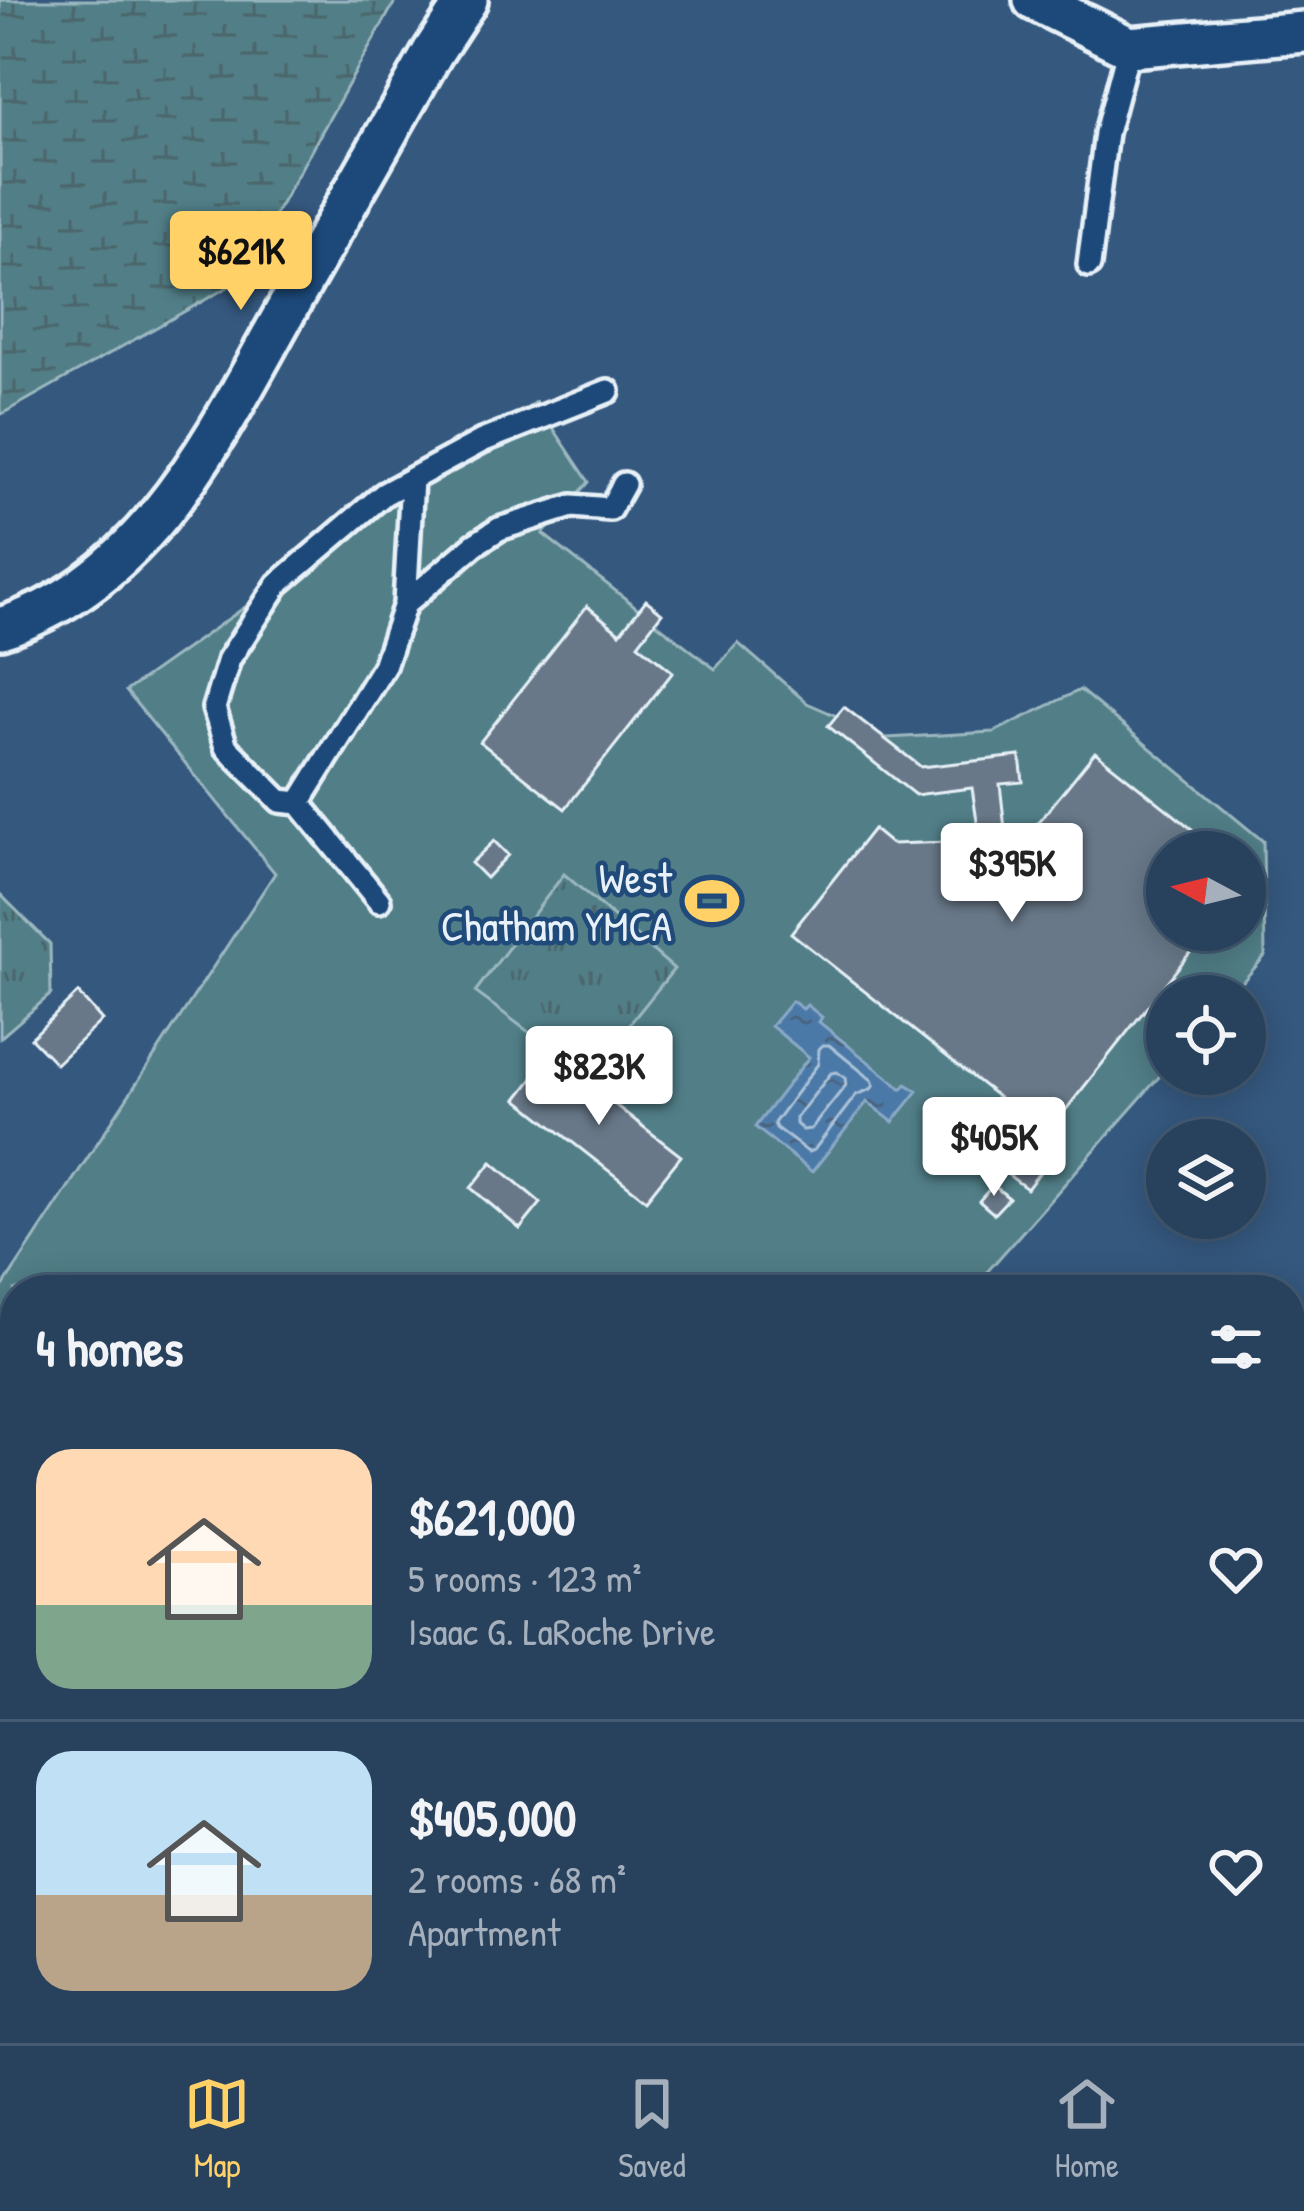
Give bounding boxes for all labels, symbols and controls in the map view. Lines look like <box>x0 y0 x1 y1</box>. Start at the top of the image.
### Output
pin: $621K <box>157 211 325 313</box>
text: $621K <box>197 223 285 276</box>
pin: $395K <box>928 823 1096 925</box>
north arrow <box>1146 831 1266 951</box>
map controls <box>1146 831 1266 1239</box>
text: $395K <box>968 835 1056 888</box>
place label: West Chatham YMCA <box>441 849 673 954</box>
sports icon: West Chatham YMCA <box>683 872 741 930</box>
button: locate <box>1146 975 1266 1095</box>
pin: $823K <box>515 1026 683 1128</box>
text: $823K <box>553 1038 645 1091</box>
pin: $405K <box>910 1097 1078 1199</box>
text: $405K <box>950 1109 1038 1162</box>
button: layers <box>1146 1119 1266 1239</box>
text: 4 homes <box>36 1313 183 1382</box>
icon: filters <box>1203 1314 1269 1380</box>
text: $621,000 <box>408 1482 575 1551</box>
icon: home <box>132 1497 276 1641</box>
icon: heart <box>1203 1536 1269 1602</box>
text: 5 rooms · 123 m² <box>408 1551 642 1604</box>
text: Isaac G. LaRoche Drive <box>408 1604 716 1657</box>
text: $405,000 <box>408 1783 576 1852</box>
icon: home <box>132 1799 276 1943</box>
icon: heart <box>1203 1838 1269 1904</box>
text: 2 rooms · 68 m² <box>408 1852 626 1905</box>
text: Apartment <box>408 1905 561 1958</box>
tab: Map <box>184 2071 250 2187</box>
tab: Saved <box>618 2071 686 2187</box>
tab: Home <box>1054 2071 1120 2187</box>

